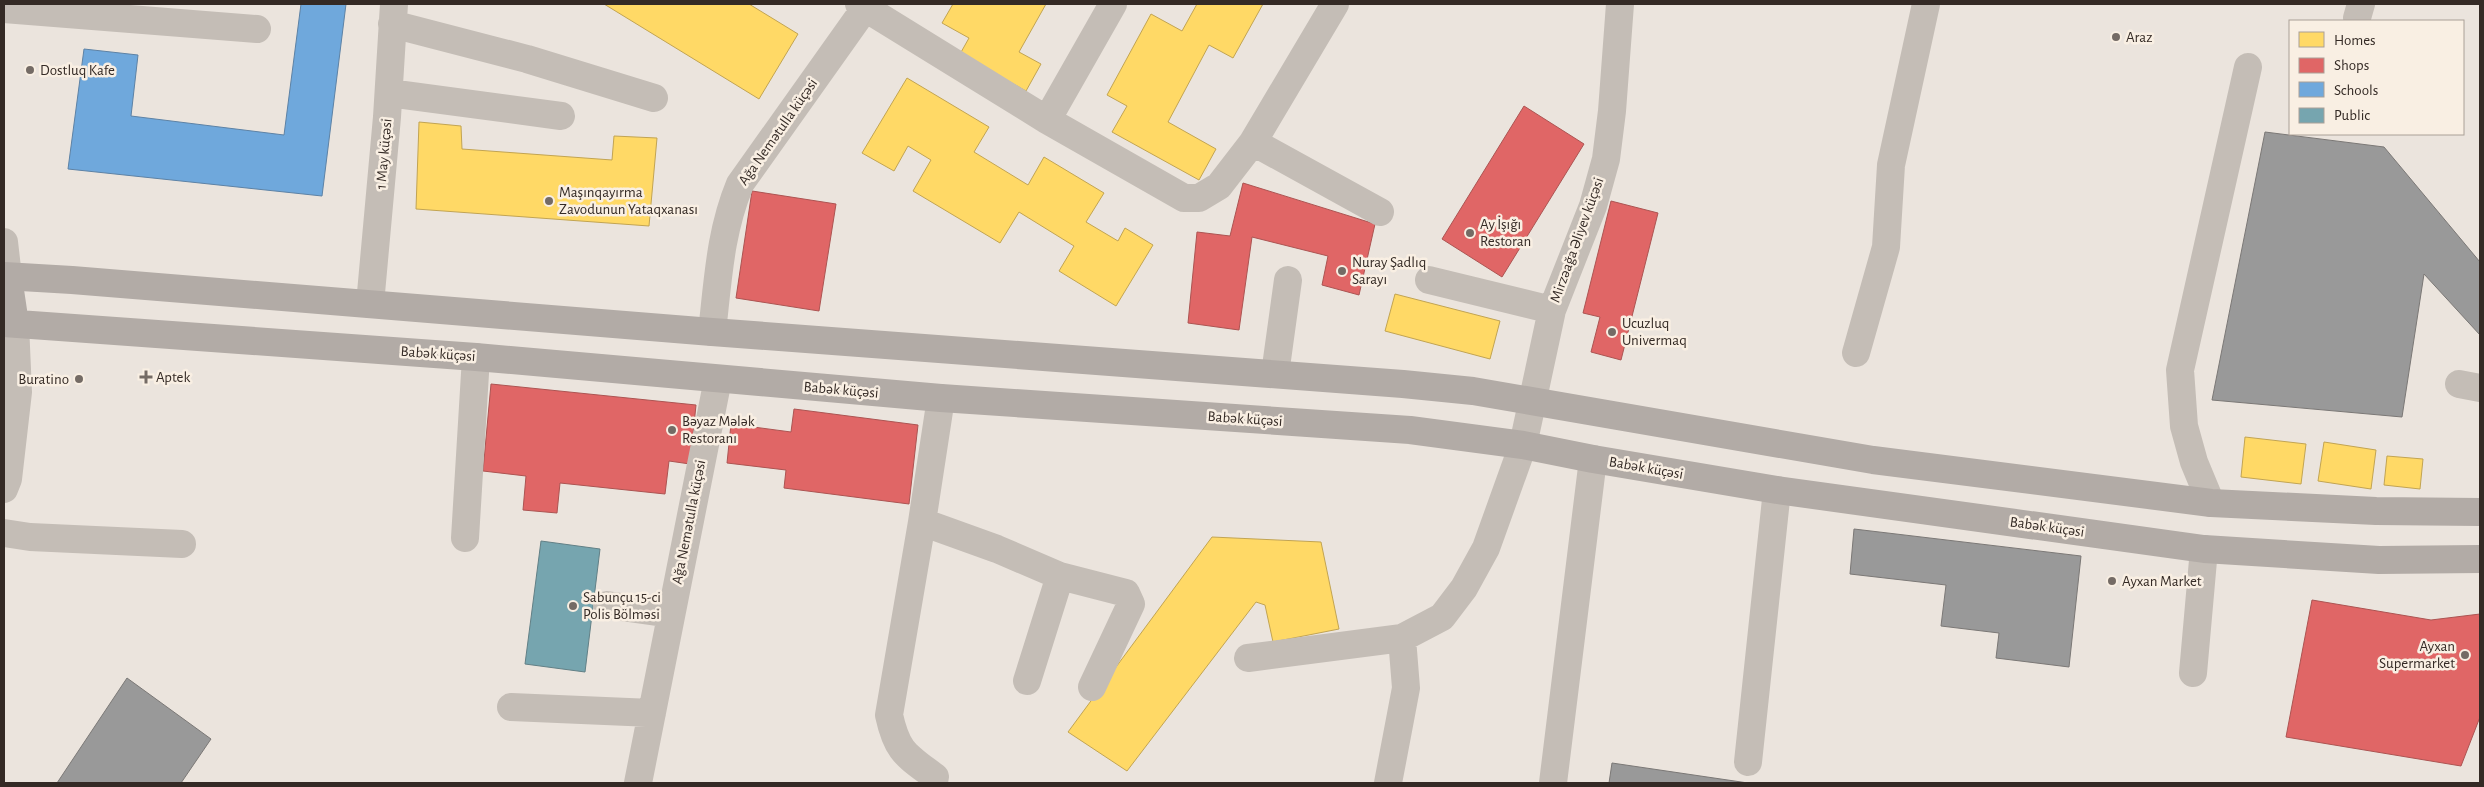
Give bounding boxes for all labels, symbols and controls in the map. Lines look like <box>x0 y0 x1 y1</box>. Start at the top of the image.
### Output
legend <box>2289 20 2464 135</box>
place label: Araz <box>2126 30 2152 45</box>
marker: Araz <box>2110 31 2122 43</box>
text: Homes <box>2334 33 2376 48</box>
text: Shops <box>2334 58 2369 73</box>
place label: Dostluq Kafe <box>40 63 115 78</box>
marker: Dostluq Kafe <box>24 64 36 76</box>
street label: Ağa Nemətulla küçəsi <box>736 76 820 188</box>
text: Schools <box>2334 83 2378 98</box>
text: Public <box>2334 108 2370 123</box>
street label: 1 May küçəsi <box>373 118 395 190</box>
street label: Mirzəağa Əliyev küçəsi <box>1547 176 1607 304</box>
place label: Maşınqayırma Zavodunun Yataqxanası <box>559 185 698 217</box>
marker: Maşınqayırma Zavodunun Yataqxanası <box>543 195 555 207</box>
place label: Ay İşığı Restoran <box>1480 215 1531 249</box>
marker: Ay İşığı Restoran <box>1464 227 1476 239</box>
place label: Nuray Şadlıq Sarayı <box>1352 255 1426 287</box>
marker: Nuray Şadlıq Sarayı <box>1336 265 1348 277</box>
place label: Ucuzluq Univermaq <box>1622 316 1687 348</box>
marker: Ucuzluq Univermaq <box>1606 326 1618 338</box>
street label: Babək küçəsi <box>400 344 476 364</box>
place label: Aptek <box>156 370 190 385</box>
marker: Aptek <box>140 371 152 383</box>
place label: Buratino <box>18 372 69 387</box>
marker: Buratino <box>73 373 85 385</box>
street label: Babək küçəsi <box>803 379 879 401</box>
street label: Babək küçəsi <box>1207 409 1283 429</box>
place label: Bəyaz Mələk Restoranı <box>682 414 755 446</box>
marker: Bəyaz Mələk Restoranı <box>666 424 678 436</box>
street label: Babək küçəsi <box>1608 454 1684 482</box>
street label: Ağa Nemətulla küçəsi <box>670 459 708 585</box>
street label: Babək küçəsi <box>2009 514 2085 540</box>
place label: Ayxan Market <box>2122 574 2202 589</box>
marker: Ayxan Market <box>2106 575 2118 587</box>
place label: Sabunçu 15-ci Polis Bölməsi <box>583 590 661 622</box>
marker: Sabunçu 15-ci Polis Bölməsi <box>567 600 579 612</box>
place label: Ayxan Supermarket <box>2379 639 2455 671</box>
marker: Ayxan Supermarket <box>2459 649 2471 661</box>

